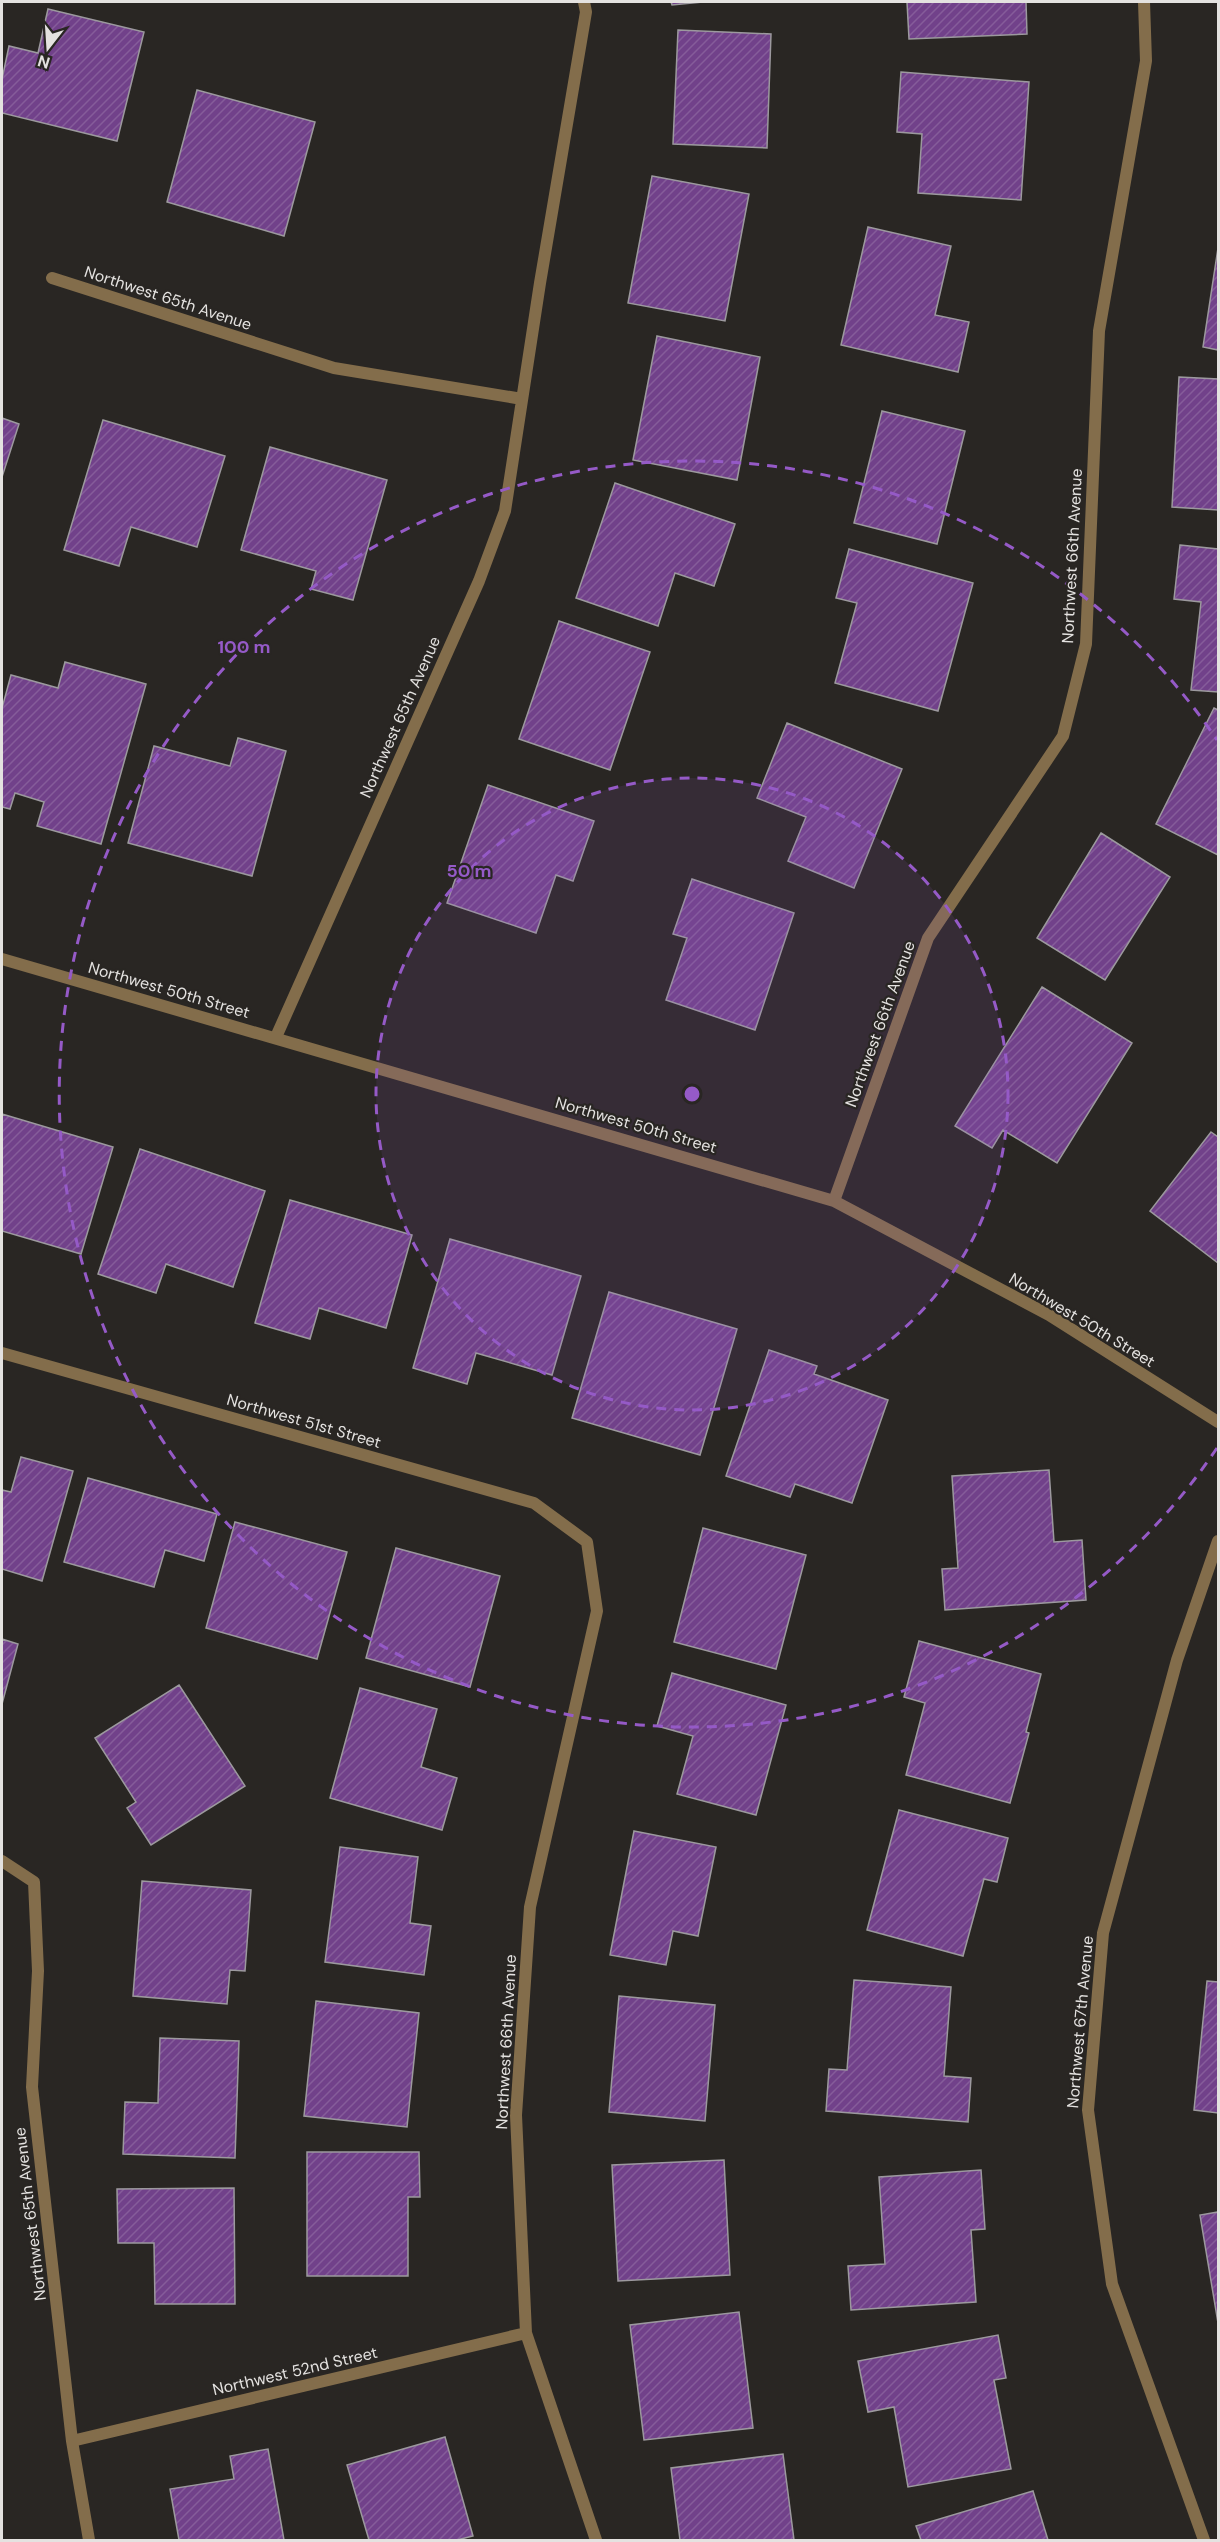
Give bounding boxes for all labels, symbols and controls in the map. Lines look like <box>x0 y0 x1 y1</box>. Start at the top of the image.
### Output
north arrow <box>18 18 78 78</box>
text: N <box>35 50 52 74</box>
street label: Northwest 65th Avenue <box>82 261 254 335</box>
street label: Northwest 66th Avenue <box>1057 468 1087 644</box>
street label: Northwest 65th Avenue <box>355 633 445 801</box>
text: 100 m <box>217 635 271 659</box>
text: 50 m <box>446 859 492 883</box>
street label: Northwest 66th Avenue <box>840 938 920 1110</box>
street label: Northwest 50th Street <box>86 957 252 1023</box>
centre of rings <box>682 1084 702 1104</box>
street label: Northwest 50th Street <box>553 1092 719 1158</box>
street label: Northwest 50th Street <box>1005 1268 1159 1372</box>
street label: Northwest 51st Street <box>224 1389 384 1453</box>
street label: Northwest 67th Avenue <box>1062 1935 1098 2109</box>
street label: Northwest 66th Avenue <box>491 1954 521 2130</box>
street label: Northwest 65th Avenue <box>9 2126 51 2302</box>
street label: Northwest 52nd Street <box>210 2342 380 2400</box>

